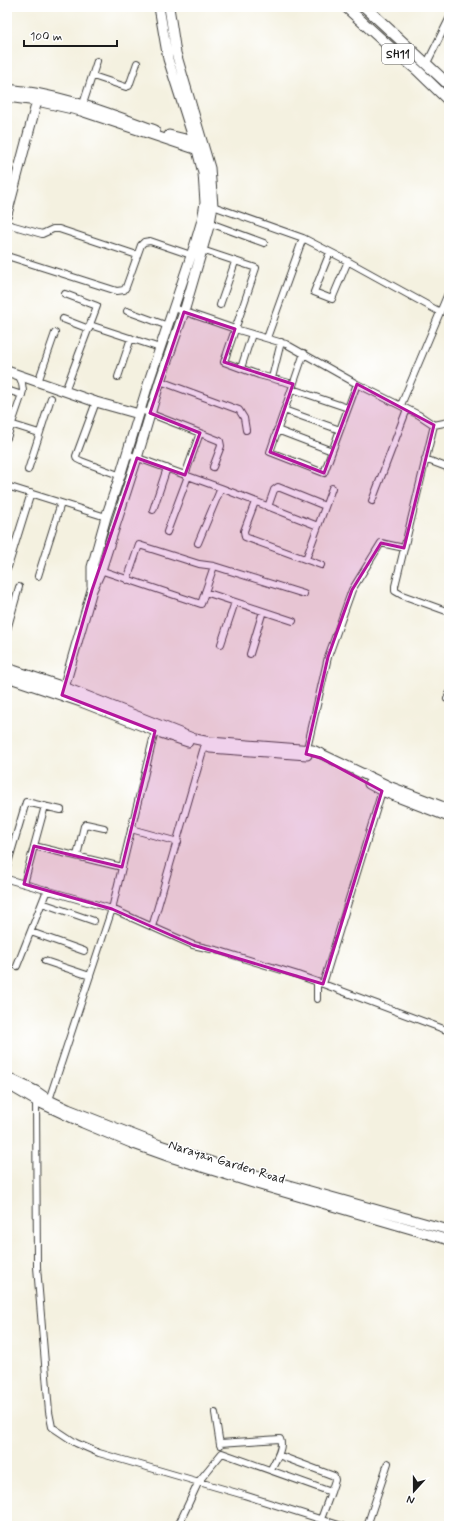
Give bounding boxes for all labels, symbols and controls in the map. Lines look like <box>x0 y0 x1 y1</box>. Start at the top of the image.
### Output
scale bar <box>24 22 117 48</box>
text: 100 m <box>30 29 62 45</box>
road number: SH11 <box>382 44 414 64</box>
street label: Narayan Garden Road <box>166 1137 287 1188</box>
north arrow <box>394 1471 434 1511</box>
text: N <box>405 1492 417 1507</box>

